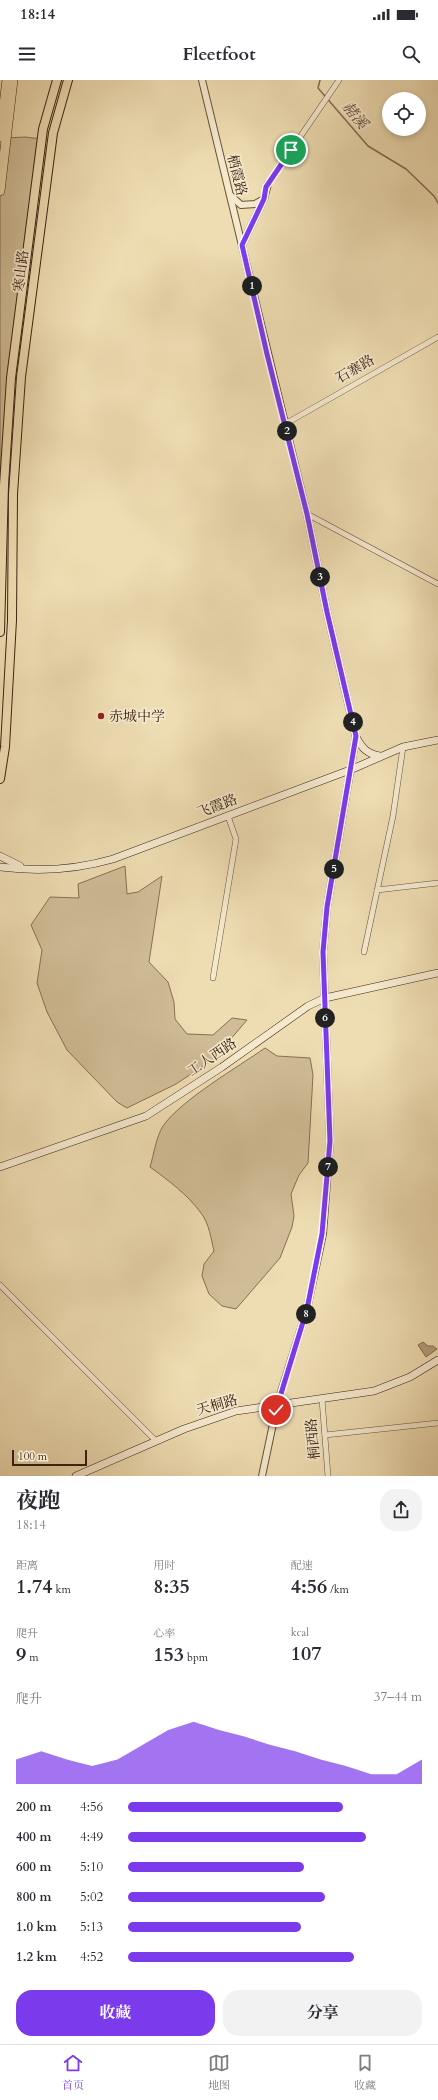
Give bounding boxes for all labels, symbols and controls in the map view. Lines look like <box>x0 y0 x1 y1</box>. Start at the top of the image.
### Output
text: 18:14 <box>20 4 55 24</box>
text: Fleetfoot <box>182 42 256 67</box>
icon: menu <box>16 43 38 65</box>
icon: search <box>400 43 422 65</box>
map controls <box>382 92 426 136</box>
button: locate <box>382 92 426 136</box>
water label: 赭溪 <box>338 97 374 134</box>
pin <box>274 133 308 167</box>
icon: arrive <box>280 139 302 161</box>
street label: 栖霞路 <box>223 152 251 198</box>
street label: 寒山路 <box>9 249 33 293</box>
pin: 1 <box>242 276 262 296</box>
text: 1 <box>249 278 255 293</box>
street label: 石寨路 <box>332 350 378 388</box>
pin: 2 <box>277 421 297 441</box>
text: 2 <box>284 423 290 438</box>
pin: 3 <box>310 567 330 587</box>
text: 3 <box>317 569 323 584</box>
place label: 赤城中学 <box>109 707 165 726</box>
marker: 赤城中学 <box>96 711 106 721</box>
pin: 4 <box>343 712 363 732</box>
text: 4 <box>350 714 356 729</box>
street label: 飞霞路 <box>194 790 240 822</box>
pin: 5 <box>324 859 344 879</box>
text: 5 <box>331 861 337 876</box>
pin: 6 <box>315 1008 335 1028</box>
text: 6 <box>322 1010 328 1025</box>
street label: 工人西路 <box>183 1033 241 1081</box>
pin: 7 <box>318 1157 338 1177</box>
text: 7 <box>325 1159 331 1174</box>
pin: 8 <box>296 1304 316 1324</box>
text: 8 <box>303 1306 309 1321</box>
street label: 天桐路 <box>194 1390 240 1420</box>
pin <box>259 1393 293 1427</box>
icon: check <box>265 1399 287 1421</box>
street label: 桐西路 <box>302 1417 324 1461</box>
scale bar <box>12 1448 87 1467</box>
text: 100 m <box>18 1449 47 1464</box>
text: 夜跑 <box>16 1486 60 1516</box>
button: share <box>380 1489 422 1531</box>
text: 18:14 <box>16 1516 46 1534</box>
text: 距离 <box>16 1558 38 1573</box>
text: 用时 <box>153 1558 175 1573</box>
text: 配速 <box>291 1558 313 1573</box>
text: 1.74 <box>16 1573 53 1600</box>
text: 8:35 <box>153 1573 190 1600</box>
text: 4:56 <box>291 1573 327 1600</box>
text: km <box>53 1582 71 1597</box>
text: /km <box>327 1582 349 1597</box>
text: kcal <box>291 1625 309 1640</box>
text: 爬升 <box>16 1626 38 1641</box>
text: 心率 <box>153 1626 175 1641</box>
text: 107 <box>291 1640 321 1667</box>
text: 9 <box>16 1641 26 1668</box>
text: 153 <box>153 1641 184 1668</box>
text: m <box>26 1650 39 1665</box>
text: bpm <box>184 1650 208 1665</box>
text: 37–44 m <box>374 1688 422 1706</box>
text: 爬升 <box>16 1690 42 1708</box>
text: 200 m <box>16 1798 51 1816</box>
text: 4:56 <box>80 1798 103 1816</box>
text: 400 m <box>16 1828 51 1846</box>
text: 4:49 <box>80 1828 103 1846</box>
text: 600 m <box>16 1858 51 1876</box>
text: 5:10 <box>80 1858 103 1876</box>
text: 800 m <box>16 1888 51 1906</box>
text: 5:02 <box>80 1888 103 1906</box>
text: 1.0 km <box>16 1918 57 1936</box>
text: 5:13 <box>80 1918 103 1936</box>
text: 1.2 km <box>16 1948 57 1966</box>
text: 4:52 <box>80 1948 103 1966</box>
button: 收藏 <box>16 1990 215 2036</box>
button: 分享 <box>223 1990 422 2036</box>
tab: 首页 <box>62 2052 84 2093</box>
tab: 地图 <box>208 2052 230 2093</box>
tab: 收藏 <box>354 2052 376 2093</box>

